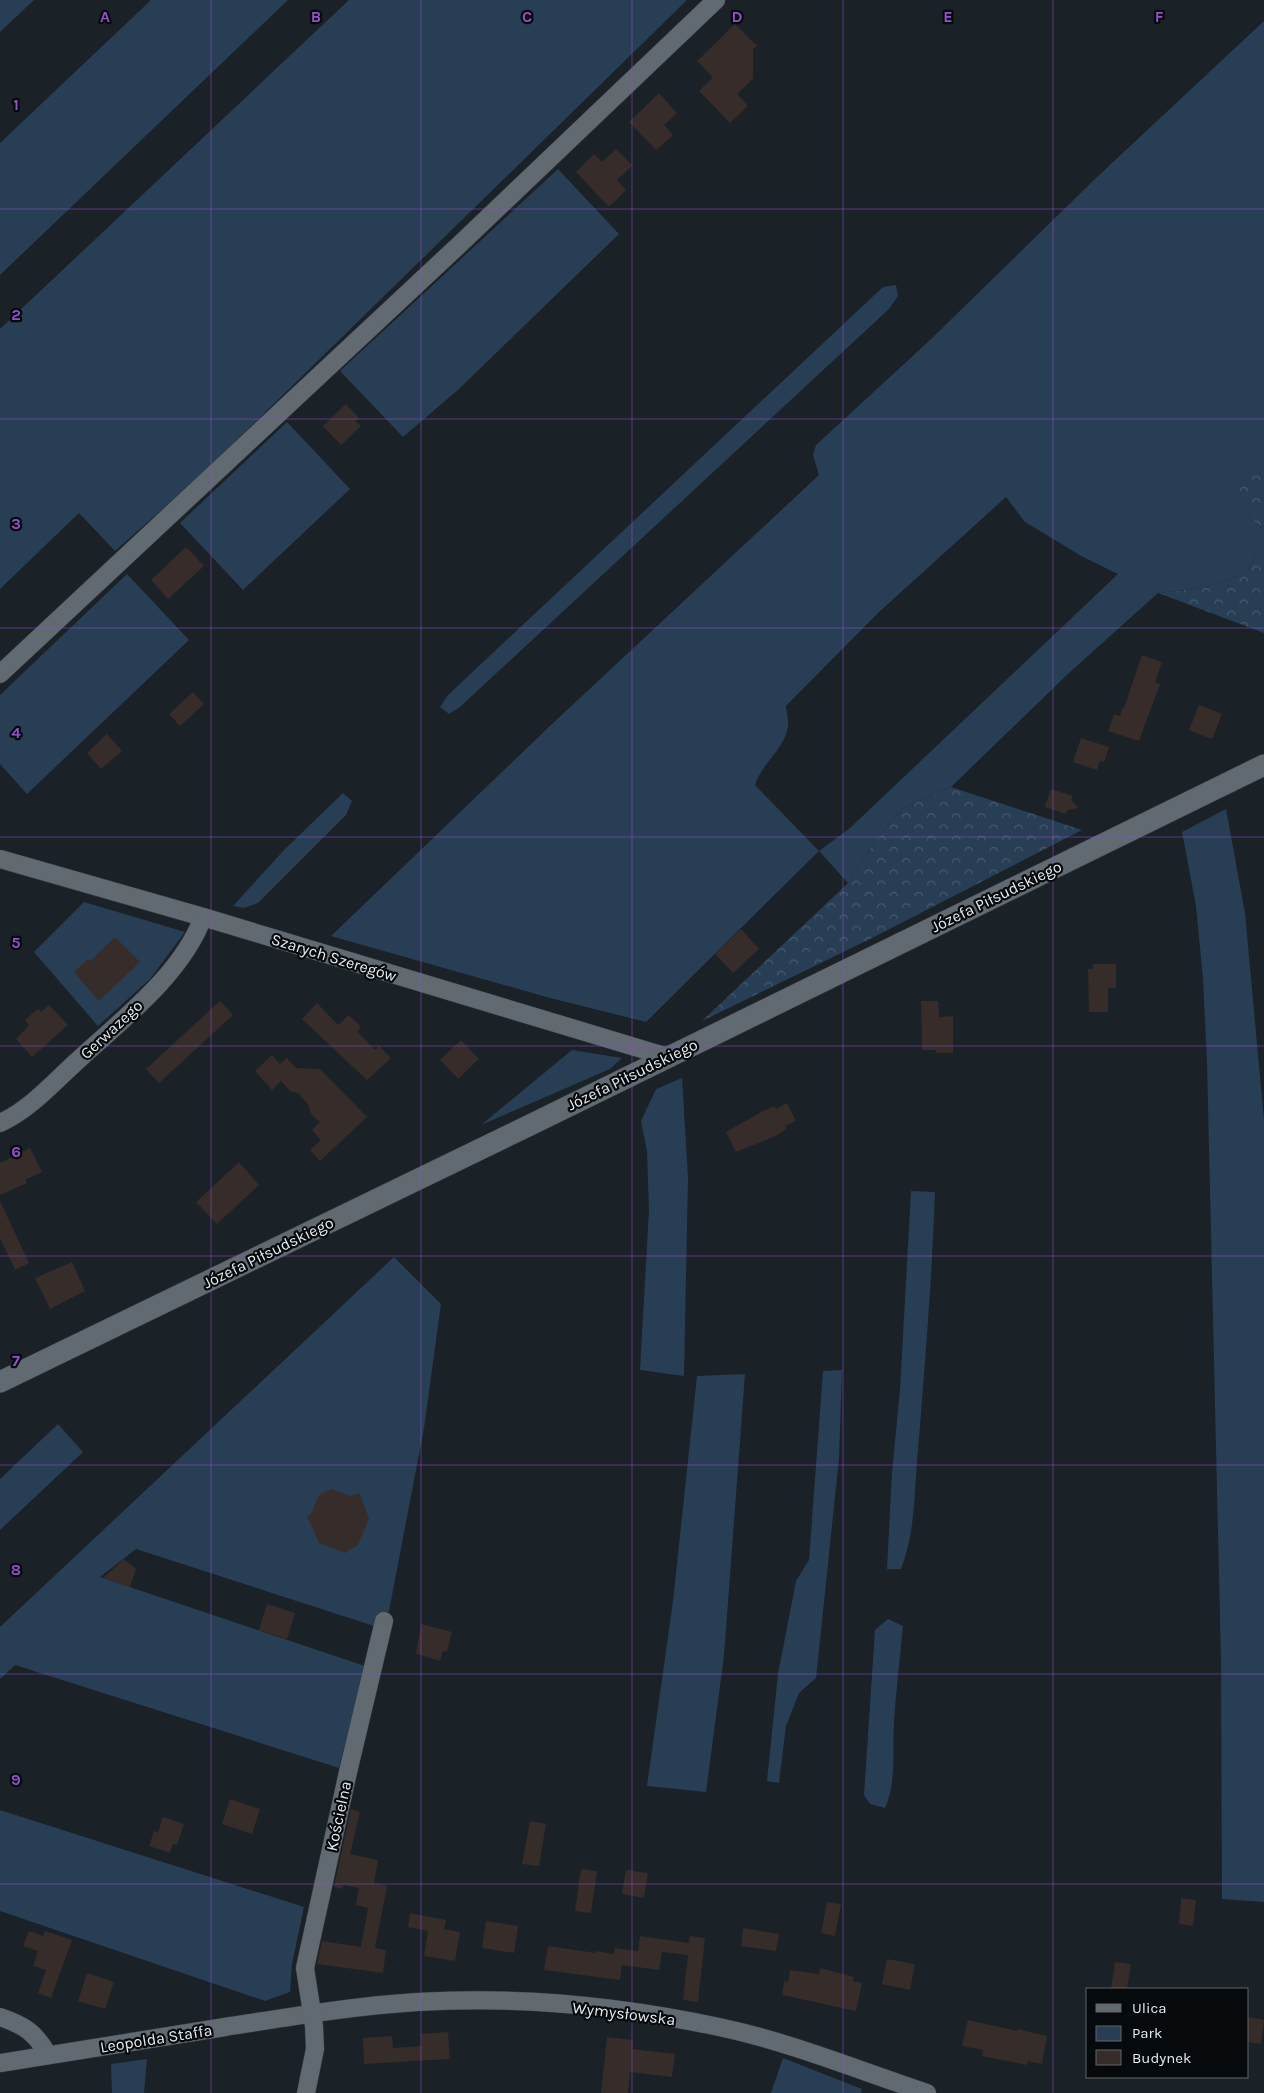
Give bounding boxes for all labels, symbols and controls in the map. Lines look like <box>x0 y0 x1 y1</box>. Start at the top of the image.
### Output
text: A <box>100 7 110 26</box>
text: B <box>311 7 321 26</box>
text: C <box>522 7 532 26</box>
text: D <box>732 7 743 26</box>
text: E <box>943 7 953 26</box>
text: F <box>1155 7 1164 26</box>
text: 1 <box>13 95 19 114</box>
text: 2 <box>11 305 21 324</box>
text: 3 <box>11 514 21 533</box>
text: 4 <box>11 723 21 742</box>
street label: Józefa Piłsudskiego <box>928 857 1065 936</box>
street label: Szarych Szeregów <box>269 929 399 986</box>
text: 5 <box>11 933 21 952</box>
street label: Gerwazego <box>76 996 146 1063</box>
street label: Józefa Piłsudskiego <box>564 1035 701 1114</box>
text: 6 <box>11 1142 21 1161</box>
street label: Józefa Piłsudskiego <box>200 1213 337 1292</box>
text: 7 <box>12 1351 20 1370</box>
text: 8 <box>11 1560 21 1579</box>
text: 9 <box>11 1770 21 1789</box>
street label: Kościelna <box>322 1779 355 1853</box>
legend <box>1086 1988 1249 2078</box>
street label: Wymysłowska <box>571 1998 677 2029</box>
text: Ulica <box>1132 1999 1166 2017</box>
street label: Leopolda Staffa <box>99 2020 214 2057</box>
text: Park <box>1132 2024 1162 2042</box>
text: Budynek <box>1132 2049 1191 2067</box>

